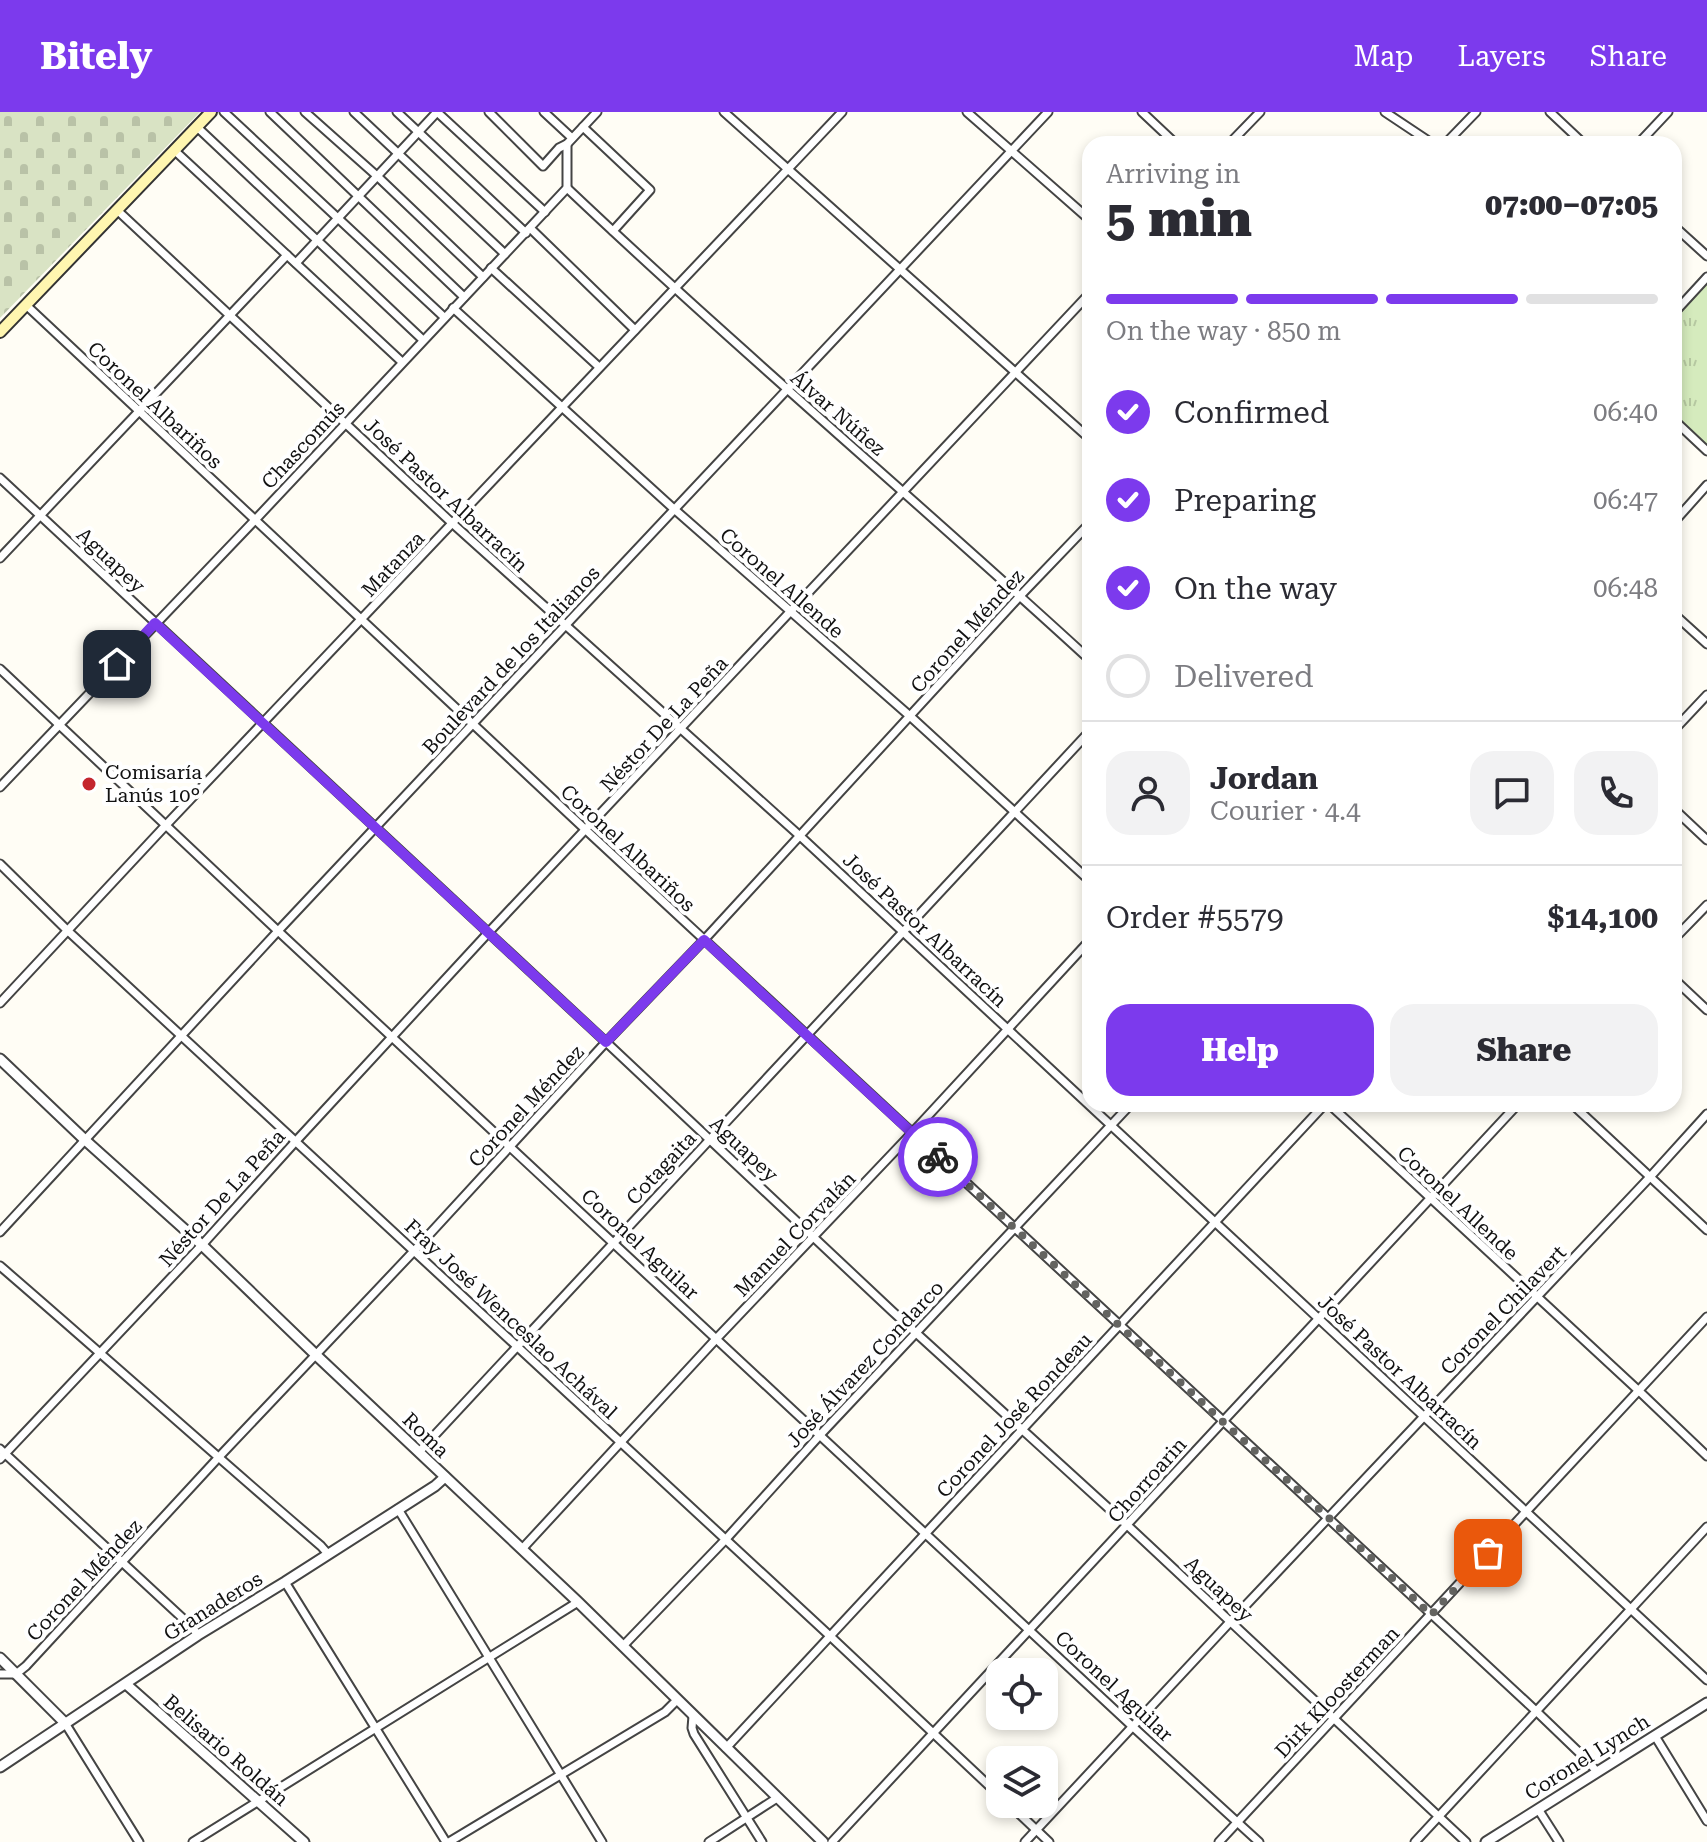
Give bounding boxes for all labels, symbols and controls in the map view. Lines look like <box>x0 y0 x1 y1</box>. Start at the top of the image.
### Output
text: Bitely <box>40 34 152 78</box>
text: Map <box>1354 40 1413 73</box>
text: Layers <box>1457 40 1546 73</box>
text: Share <box>1590 40 1667 73</box>
text: Arriving in <box>1106 159 1240 189</box>
text: 07:00–07:05 <box>1485 187 1658 222</box>
text: 5 min <box>1106 188 1252 249</box>
text: On the way · 850 m <box>1106 316 1341 346</box>
street label: Coronel Albariños <box>83 336 227 474</box>
street label: Álvar Núñez <box>786 365 890 461</box>
icon: check <box>1106 390 1150 434</box>
text: Confirmed <box>1174 395 1329 430</box>
street label: Chascomús <box>256 396 350 494</box>
text: 06:40 <box>1593 397 1658 427</box>
street label: José Pastor Albarracín <box>359 413 533 577</box>
icon: check <box>1106 478 1150 522</box>
text: Preparing <box>1174 483 1316 518</box>
text: 06:47 <box>1593 485 1658 515</box>
street label: Aguapey <box>72 522 150 598</box>
street label: Coronel Allende <box>715 523 849 643</box>
street label: Matanza <box>357 526 429 602</box>
street label: Boulevard de los Italianos <box>417 561 605 759</box>
street label: Coronel Méndez <box>905 564 1029 698</box>
icon: check <box>1106 566 1150 610</box>
text: On the way <box>1174 571 1337 606</box>
text: 06:48 <box>1593 573 1658 603</box>
pin <box>83 630 151 698</box>
icon: home <box>95 642 139 686</box>
street label: Néstor De La Peña <box>595 651 733 797</box>
text: Delivered <box>1174 659 1313 694</box>
button: person <box>1106 751 1190 835</box>
button: chat <box>1470 751 1554 835</box>
button: phone <box>1574 751 1658 835</box>
place label: Comisaría Lanús 10° <box>105 760 202 807</box>
text: Jordan <box>1210 761 1318 796</box>
marker: Comisaría Lanús 10° <box>80 775 98 793</box>
street label: Coronel Albariños <box>556 779 700 917</box>
text: Courier · 4.4 <box>1210 796 1360 826</box>
street label: José Pastor Albarracín <box>838 848 1012 1012</box>
text: Order #5579 <box>1106 900 1284 935</box>
text: $14,100 <box>1548 900 1658 935</box>
button: Help <box>1106 1004 1374 1096</box>
button: Share <box>1390 1004 1658 1096</box>
street label: Coronel Méndez <box>463 1040 589 1172</box>
street label: Aguapey <box>705 1111 783 1187</box>
courier <box>898 1117 978 1197</box>
street label: Néstor De La Peña <box>154 1124 290 1272</box>
street label: Cotagaita <box>621 1126 701 1210</box>
icon: bike <box>916 1135 960 1179</box>
street label: Coronel Allende <box>1393 1141 1523 1265</box>
street label: Manuel Corvalán <box>729 1167 861 1301</box>
street label: Coronel Aguilar <box>576 1184 704 1304</box>
street label: Fray José Wenceslao Achával <box>400 1214 622 1424</box>
street label: Coronel Chilavert <box>1435 1240 1571 1380</box>
street label: José Álvarez Condarco <box>781 1276 949 1452</box>
street label: José Pastor Albarracín <box>1313 1290 1487 1454</box>
street label: Coronel José Rondeau <box>931 1327 1097 1502</box>
street label: Roma <box>398 1407 454 1463</box>
street label: Chorroarin <box>1103 1432 1192 1527</box>
street label: Coronel Méndez <box>21 1514 147 1646</box>
pin <box>1454 1519 1522 1587</box>
icon: bag <box>1466 1531 1510 1575</box>
street label: Aguapey <box>1180 1551 1258 1627</box>
street label: Granaderos <box>159 1566 267 1646</box>
street label: Dirk Kloosterman <box>1270 1621 1404 1763</box>
street label: Coronel Aguilar <box>1050 1626 1178 1746</box>
map controls <box>986 1658 1058 1818</box>
button: locate <box>986 1658 1058 1730</box>
street label: Belisario Roldán <box>159 1689 293 1811</box>
street label: Coronel Lynch <box>1520 1709 1654 1805</box>
button: layers <box>986 1746 1058 1818</box>

